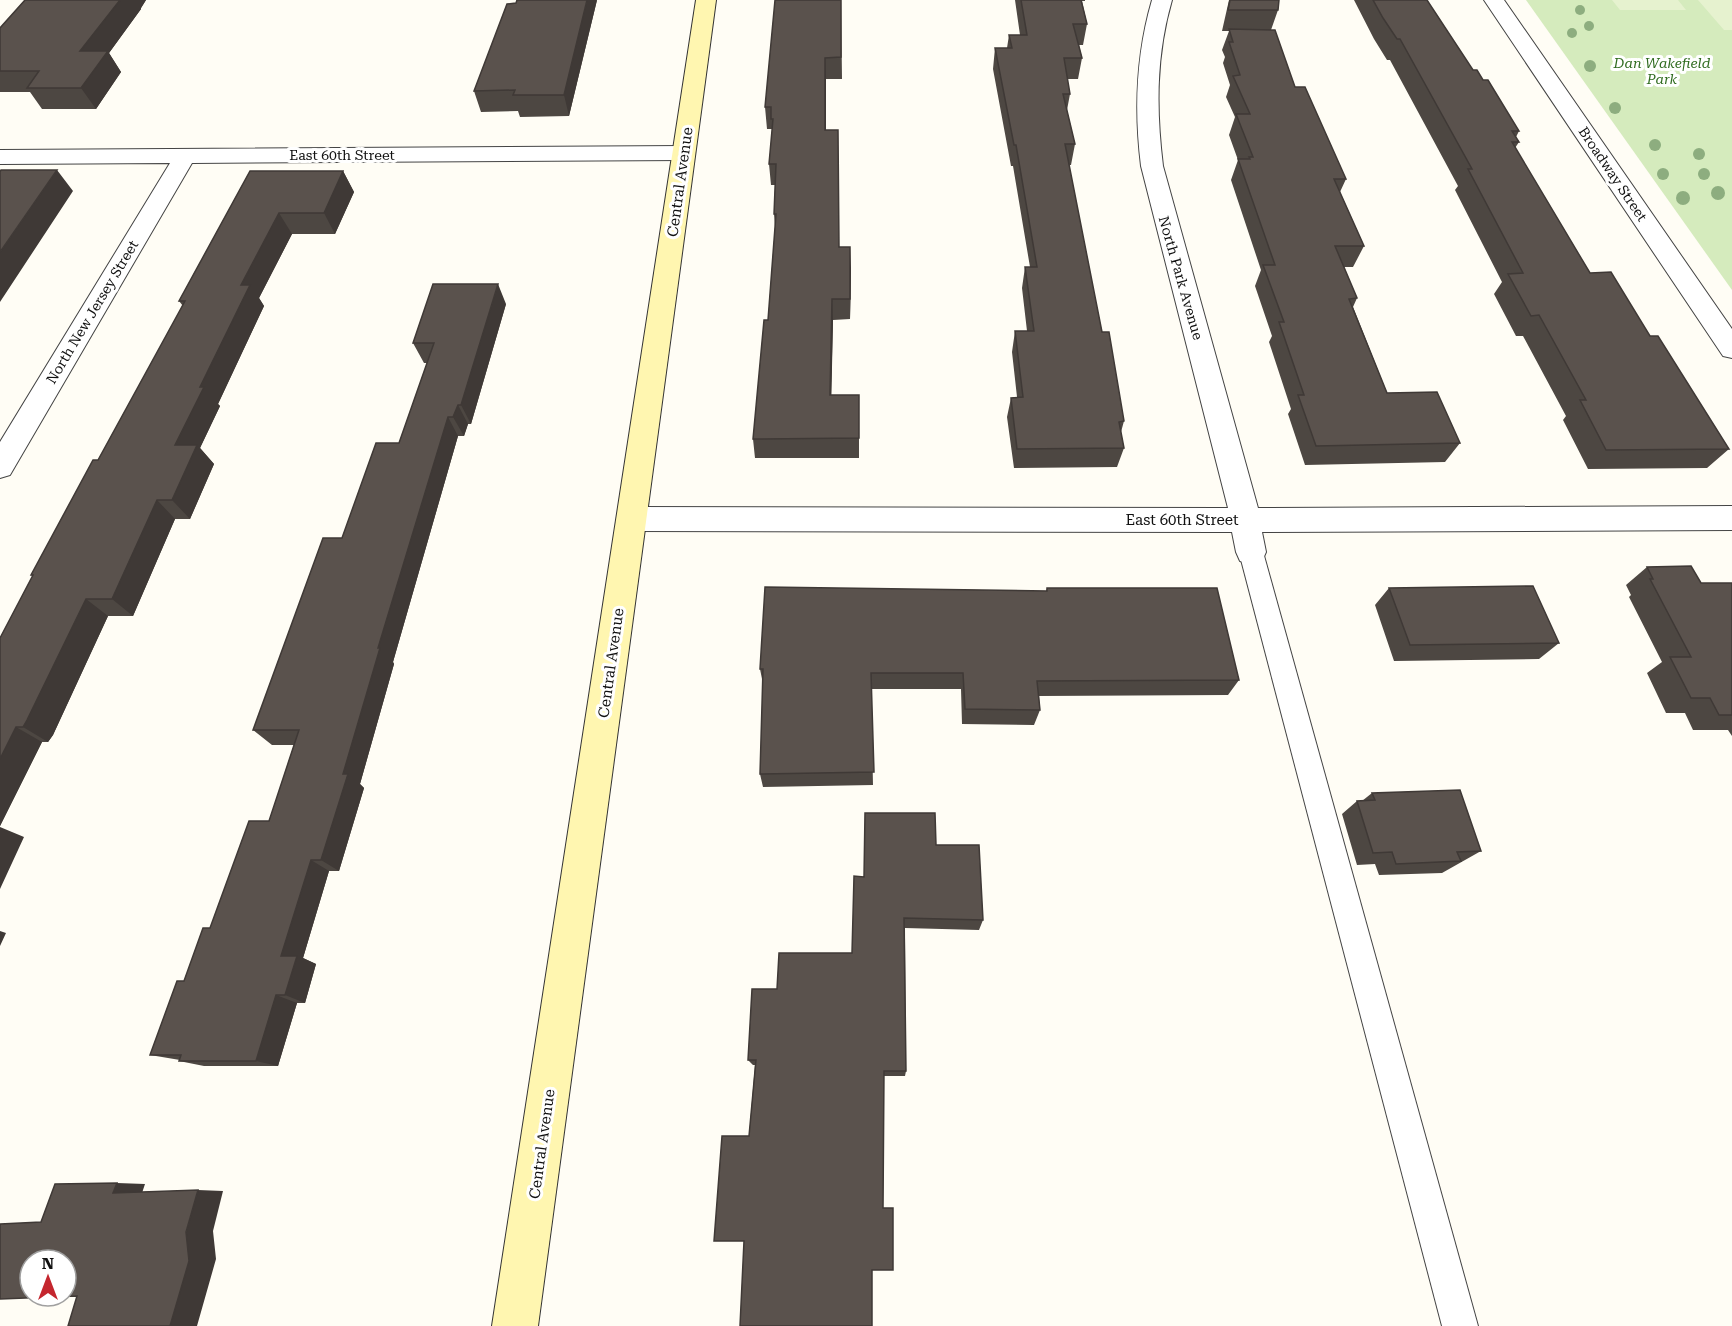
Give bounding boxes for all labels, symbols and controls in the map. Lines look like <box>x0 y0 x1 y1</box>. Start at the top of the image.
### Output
park label: Dan Wakefield Park <box>1612 55 1711 87</box>
street label: Broadway Street <box>1575 124 1651 224</box>
street label: Central Avenue <box>663 126 697 238</box>
street label: East 60th Street <box>289 147 395 163</box>
street label: North Park Avenue <box>1156 214 1206 342</box>
street label: North New Jersey Street <box>43 237 141 387</box>
street label: East 60th Street <box>1125 511 1239 529</box>
street label: Central Avenue <box>594 607 628 719</box>
street label: Central Avenue <box>525 1088 559 1200</box>
north arrow <box>18 1248 78 1308</box>
text: N <box>42 1254 54 1273</box>

